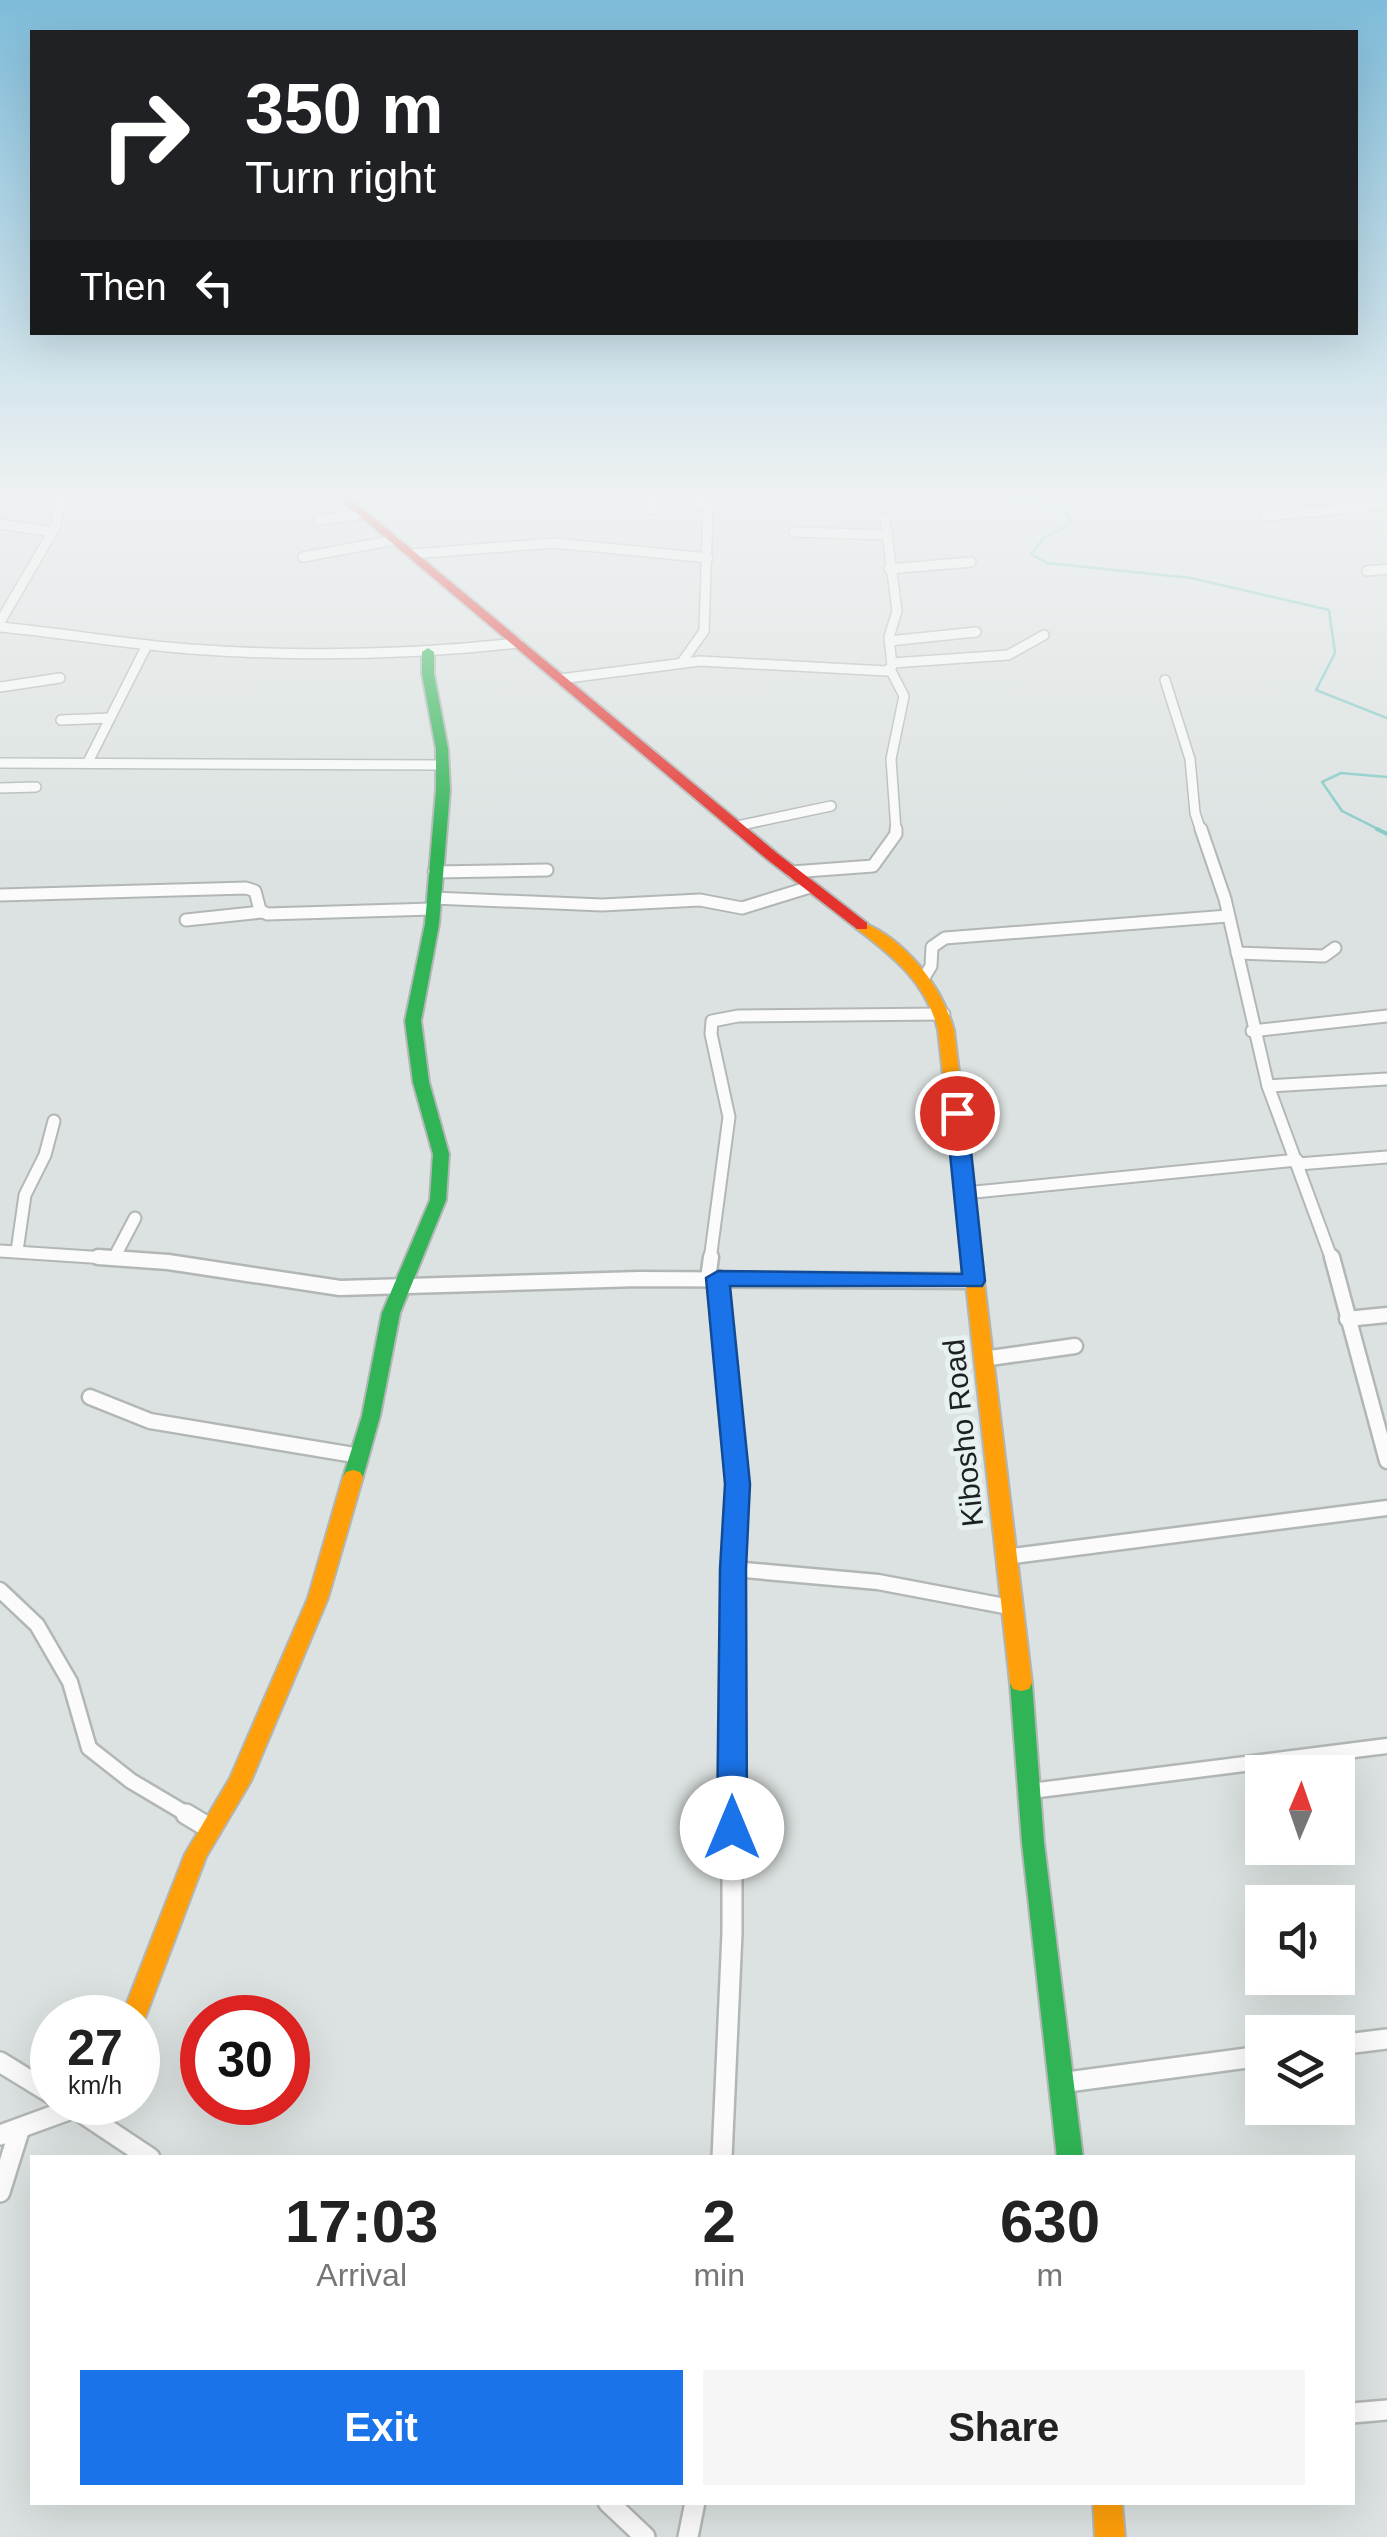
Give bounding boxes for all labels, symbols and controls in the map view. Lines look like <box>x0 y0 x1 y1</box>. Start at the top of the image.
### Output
icon: right <box>80 70 210 200</box>
text: 350 m <box>245 70 443 148</box>
text: Turn right <box>245 152 436 203</box>
icon: left <box>187 260 242 315</box>
text: Then <box>80 266 167 308</box>
pin <box>915 1071 1000 1156</box>
icon: arrive <box>930 1086 985 1141</box>
street label: Kibosho Road <box>937 1338 989 1528</box>
north arrow <box>1245 1755 1355 1865</box>
map controls <box>1245 1755 1355 2125</box>
position arrow <box>680 1776 784 1880</box>
button: sound <box>1245 1885 1355 1995</box>
speed limit sign: 30 <box>180 1995 310 2125</box>
button: layers <box>1245 2015 1355 2125</box>
text: 27 <box>67 2020 123 2076</box>
text: km/h <box>68 2071 122 2099</box>
text: 17:03 <box>285 2188 438 2255</box>
text: 2 <box>702 2188 736 2255</box>
text: 630 <box>1000 2188 1100 2255</box>
text: Arrival <box>316 2257 407 2293</box>
text: min <box>693 2257 745 2293</box>
text: m <box>1037 2257 1063 2293</box>
button: Exit <box>80 2370 683 2485</box>
button: Share <box>703 2370 1305 2485</box>

